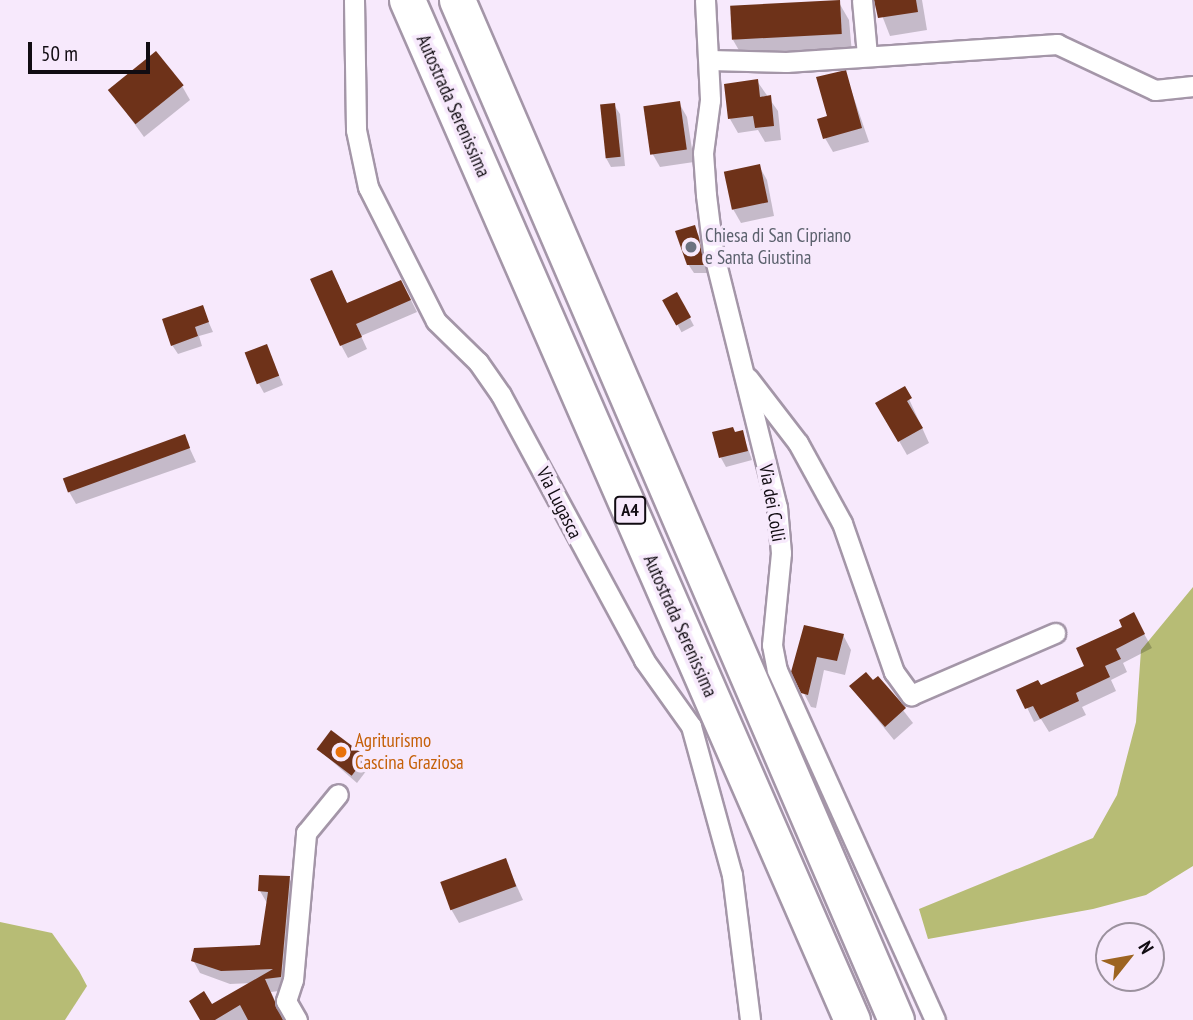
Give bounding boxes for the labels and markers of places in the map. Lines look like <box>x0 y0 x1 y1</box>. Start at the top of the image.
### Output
place label: Chiesa di San Cipriano e Santa Giustina <box>705 225 851 269</box>
marker: Chiesa di San Cipriano e Santa Giustina <box>683 239 699 255</box>
place label: Agriturismo Cascina Graziosa <box>355 730 464 774</box>
marker: Agriturismo Cascina Graziosa <box>333 744 349 760</box>

